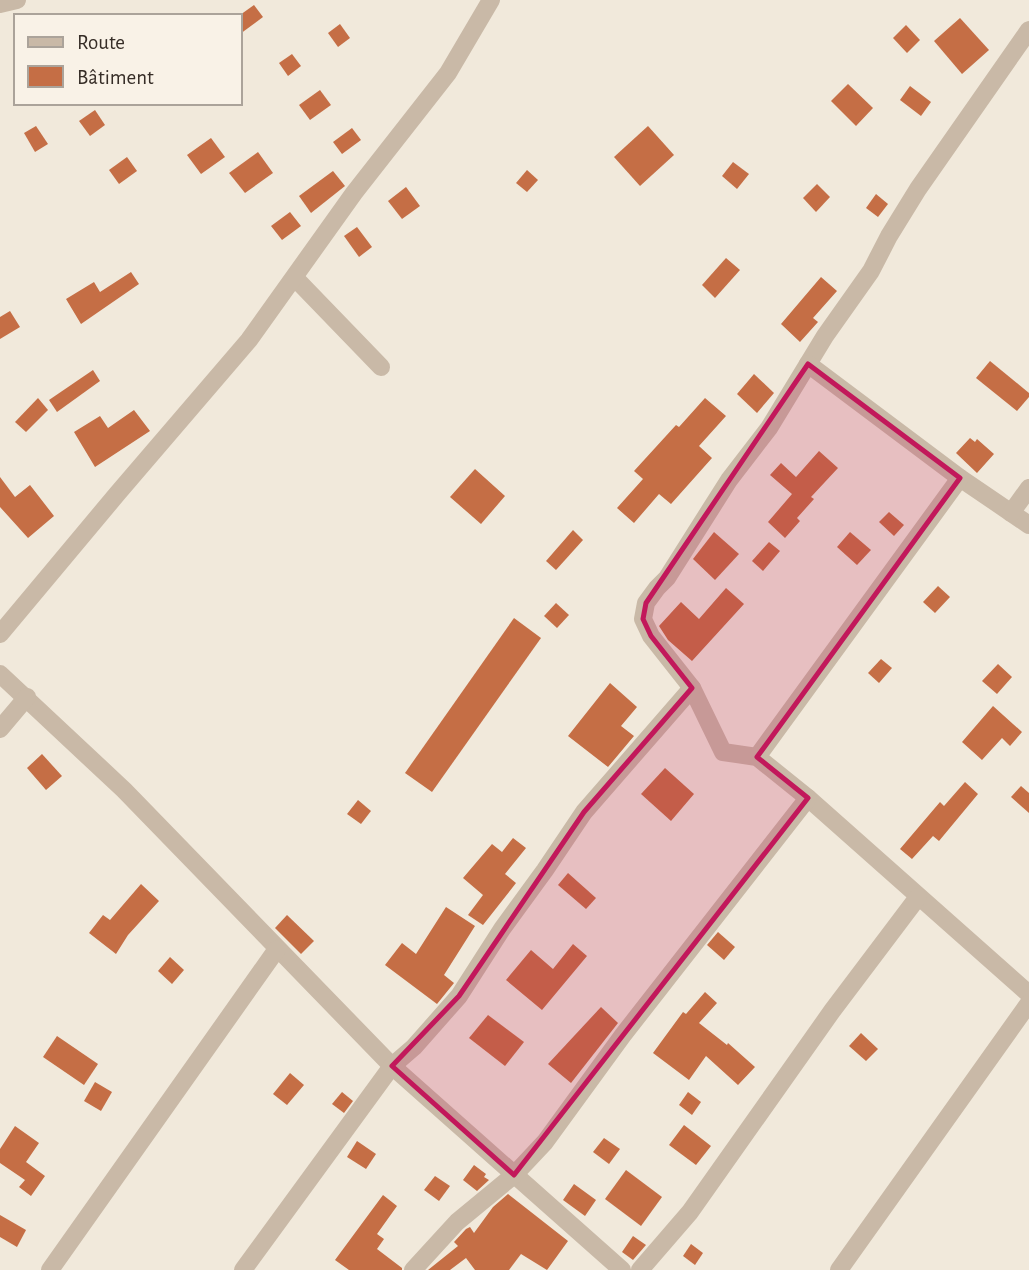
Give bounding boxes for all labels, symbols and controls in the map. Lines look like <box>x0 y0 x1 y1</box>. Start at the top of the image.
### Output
legend <box>14 14 242 105</box>
text: Route <box>77 32 125 53</box>
text: Bâtiment <box>77 67 154 88</box>

